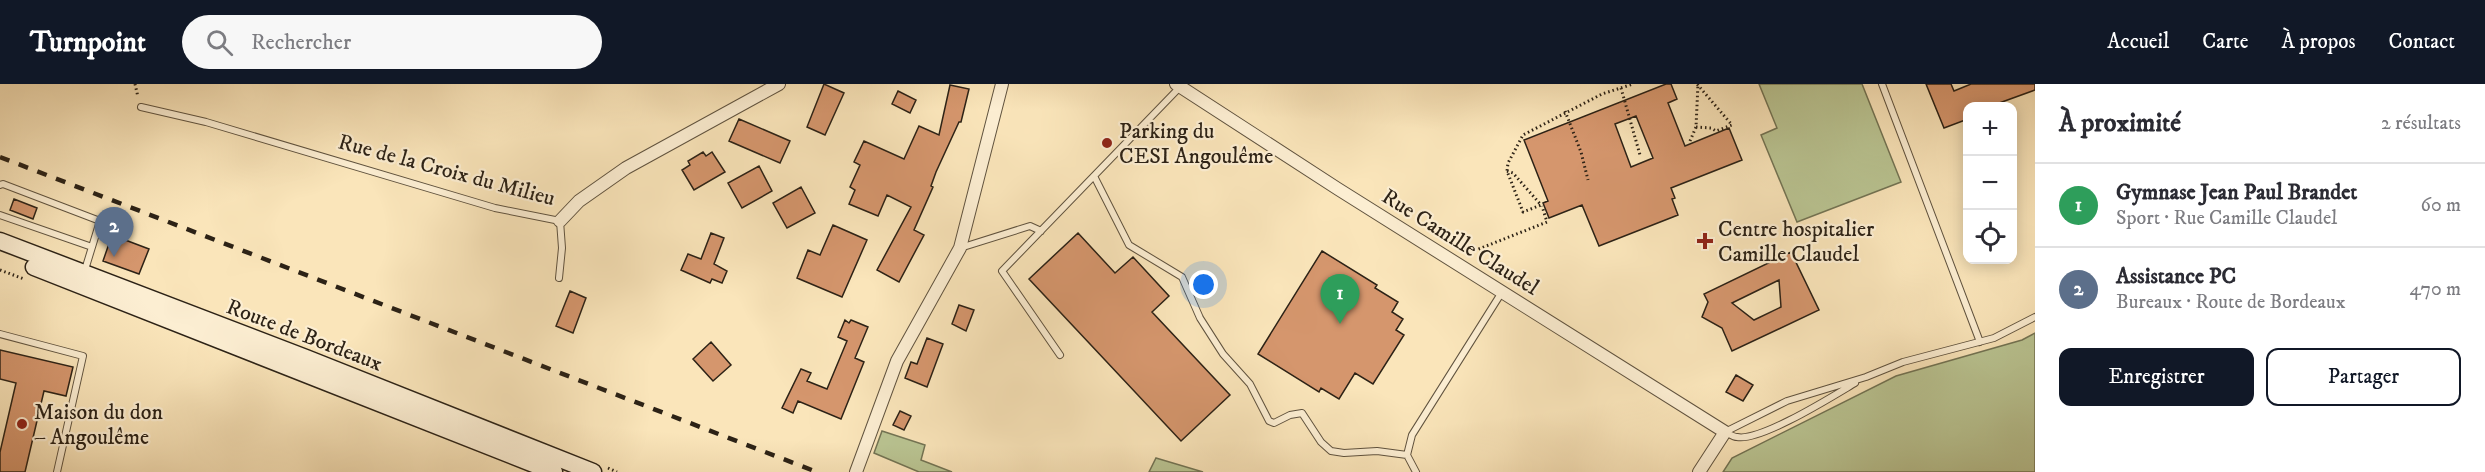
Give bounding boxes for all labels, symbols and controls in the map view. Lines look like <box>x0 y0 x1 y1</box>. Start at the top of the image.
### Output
search box <box>182 15 602 69</box>
text: Turnpoint <box>30 25 146 60</box>
icon: search <box>203 26 236 59</box>
text: Rechercher <box>251 29 351 56</box>
text: Accueil <box>2107 29 2169 55</box>
text: Carte <box>2202 29 2248 55</box>
text: À propos <box>2281 29 2356 55</box>
text: Contact <box>2389 29 2455 55</box>
map controls <box>1963 102 2017 264</box>
button: + <box>1963 102 2017 156</box>
text: À proximité <box>2059 107 2181 140</box>
text: 2 résultats <box>2381 111 2461 136</box>
place label: Parking du CESI Angoulême <box>1119 118 1273 170</box>
street label: Rue de la Croix du Milieu <box>335 129 558 212</box>
marker: Parking du CESI Angoulême <box>1100 136 1114 150</box>
button: − <box>1963 156 2017 210</box>
text: Gymnase Jean Paul Brandet <box>2116 179 2357 206</box>
street label: Rue Camille Claudel <box>1377 183 1544 302</box>
text: 1 <box>2075 193 2082 218</box>
text: 60 m <box>2421 193 2461 218</box>
text: Sport · Rue Camille Claudel <box>2116 206 2337 231</box>
pin: 2 <box>94 208 134 257</box>
button: locate <box>1963 210 2017 264</box>
place label: Centre hospitalier Camille Claudel <box>1718 216 1875 268</box>
marker: Centre hospitalier Camille Claudel <box>1696 232 1714 250</box>
text: Assistance PC <box>2116 263 2236 290</box>
your location <box>1189 270 1218 299</box>
pin: 1 <box>1320 274 1360 324</box>
text: 2 <box>2074 277 2083 302</box>
text: 470 m <box>2410 277 2461 302</box>
text: Bureaux · Route de Bordeaux <box>2116 290 2345 315</box>
street label: Route de Bordeaux <box>223 293 387 378</box>
button: Enregistrer <box>2059 348 2254 406</box>
button: Partager <box>2266 348 2461 406</box>
place label: Maison du don – Angoulême <box>34 399 163 451</box>
marker: Maison du don – Angoulême <box>15 417 29 431</box>

